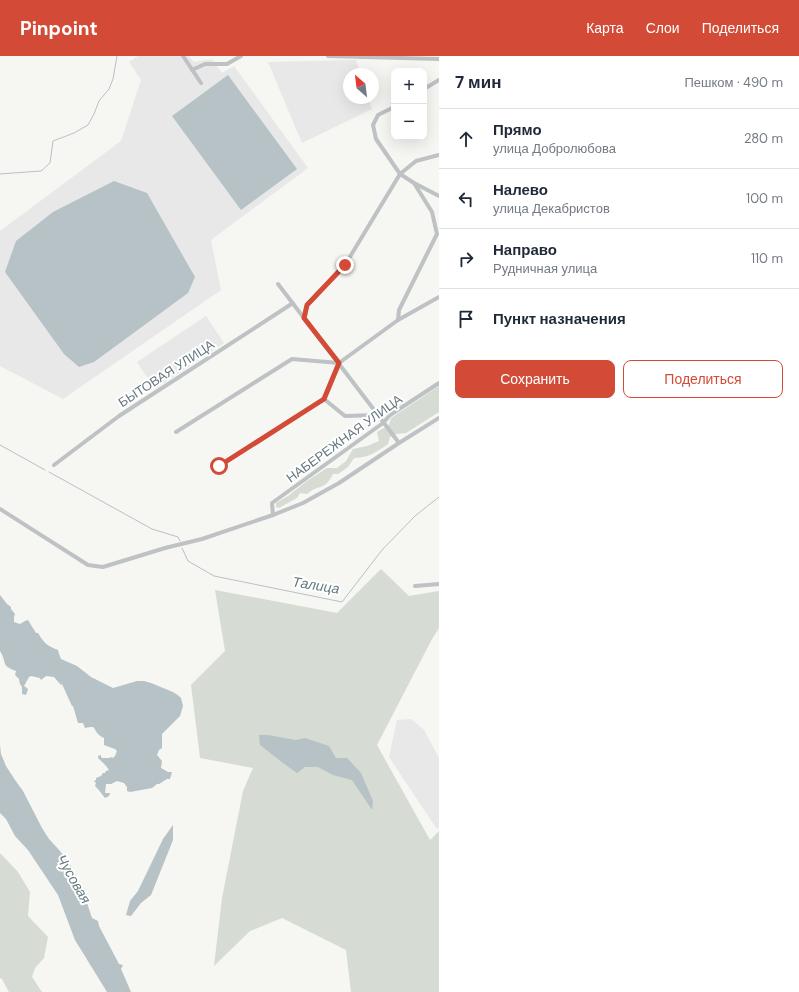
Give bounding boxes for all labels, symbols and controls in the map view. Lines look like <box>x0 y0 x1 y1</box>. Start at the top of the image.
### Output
text: Pinpoint <box>20 16 98 41</box>
text: Карта <box>586 19 624 37</box>
text: Слои <box>646 19 680 37</box>
text: Поделиться <box>702 19 779 37</box>
north arrow <box>343 68 379 104</box>
map controls <box>391 68 427 140</box>
button: + <box>391 68 427 104</box>
text: 7 мин <box>455 71 501 93</box>
text: Пешком · 490 m <box>685 74 783 91</box>
button: − <box>391 104 427 140</box>
text: Прямо <box>493 120 542 140</box>
icon: ahead <box>455 128 477 150</box>
text: 280 m <box>744 130 783 147</box>
text: улица Добролюбова <box>493 140 616 157</box>
text: Налево <box>493 180 548 200</box>
icon: left <box>455 188 477 210</box>
text: 100 m <box>746 190 783 207</box>
text: улица Декабристов <box>493 200 610 217</box>
text: Направо <box>493 240 557 260</box>
icon: right <box>455 248 477 270</box>
text: 110 m <box>751 250 783 267</box>
route end <box>336 256 354 274</box>
text: Рудничная улица <box>493 260 597 277</box>
icon: arrive <box>455 308 477 330</box>
text: Пункт назначения <box>493 309 626 329</box>
street label: БЫТОВАЯ УЛИЦА <box>115 336 218 411</box>
button: Сохранить <box>455 360 615 398</box>
button: Поделиться <box>623 360 783 398</box>
street label: НАБЕРЕЖНАЯ УЛИЦА <box>283 390 406 486</box>
route start <box>210 457 228 475</box>
water label: Талица <box>291 572 341 598</box>
water label: Чусовая <box>53 851 95 907</box>

